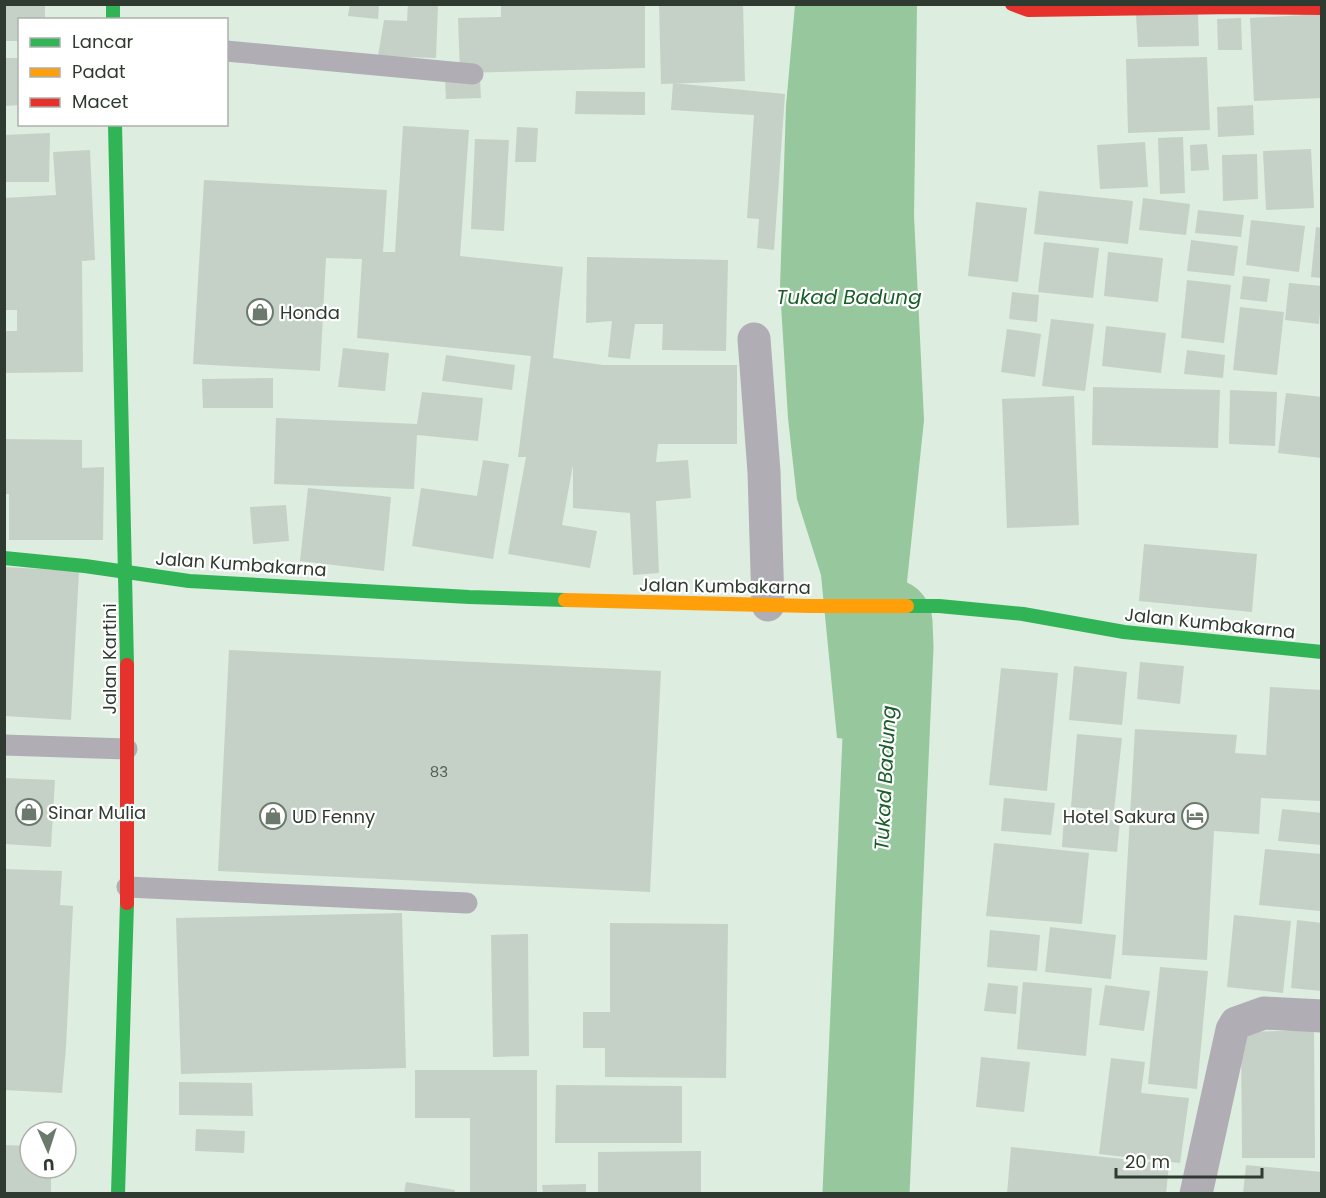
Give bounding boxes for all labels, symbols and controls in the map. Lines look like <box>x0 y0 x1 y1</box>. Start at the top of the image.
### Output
legend <box>18 18 228 126</box>
text: Lancar <box>72 29 134 54</box>
text: Padat <box>72 59 125 84</box>
text: Macet <box>72 89 128 114</box>
water label: Tukad Badung <box>776 283 922 311</box>
shop icon: Honda <box>245 297 275 327</box>
place label: Honda <box>280 300 340 325</box>
street label: Jalan Kumbakarna <box>155 546 327 582</box>
street label: Jalan Kumbakarna <box>639 572 811 600</box>
street label: Jalan Kumbakarna <box>1123 602 1297 644</box>
street label: Jalan Kartini <box>97 603 122 715</box>
water label: Tukad Badung <box>867 705 903 851</box>
house number: 83 <box>430 761 448 782</box>
shop icon: Sinar Mulia <box>14 797 44 827</box>
place label: Sinar Mulia <box>48 800 146 825</box>
shop icon: UD Fenny <box>258 801 288 831</box>
hotel icon: Hotel Sakura <box>1180 801 1210 831</box>
place label: UD Fenny <box>292 804 375 829</box>
place label: Hotel Sakura <box>1063 804 1176 829</box>
north arrow <box>18 1120 78 1180</box>
scale bar <box>1116 1141 1262 1179</box>
text: 20 m <box>1125 1149 1170 1174</box>
text: U <box>43 1153 55 1176</box>

